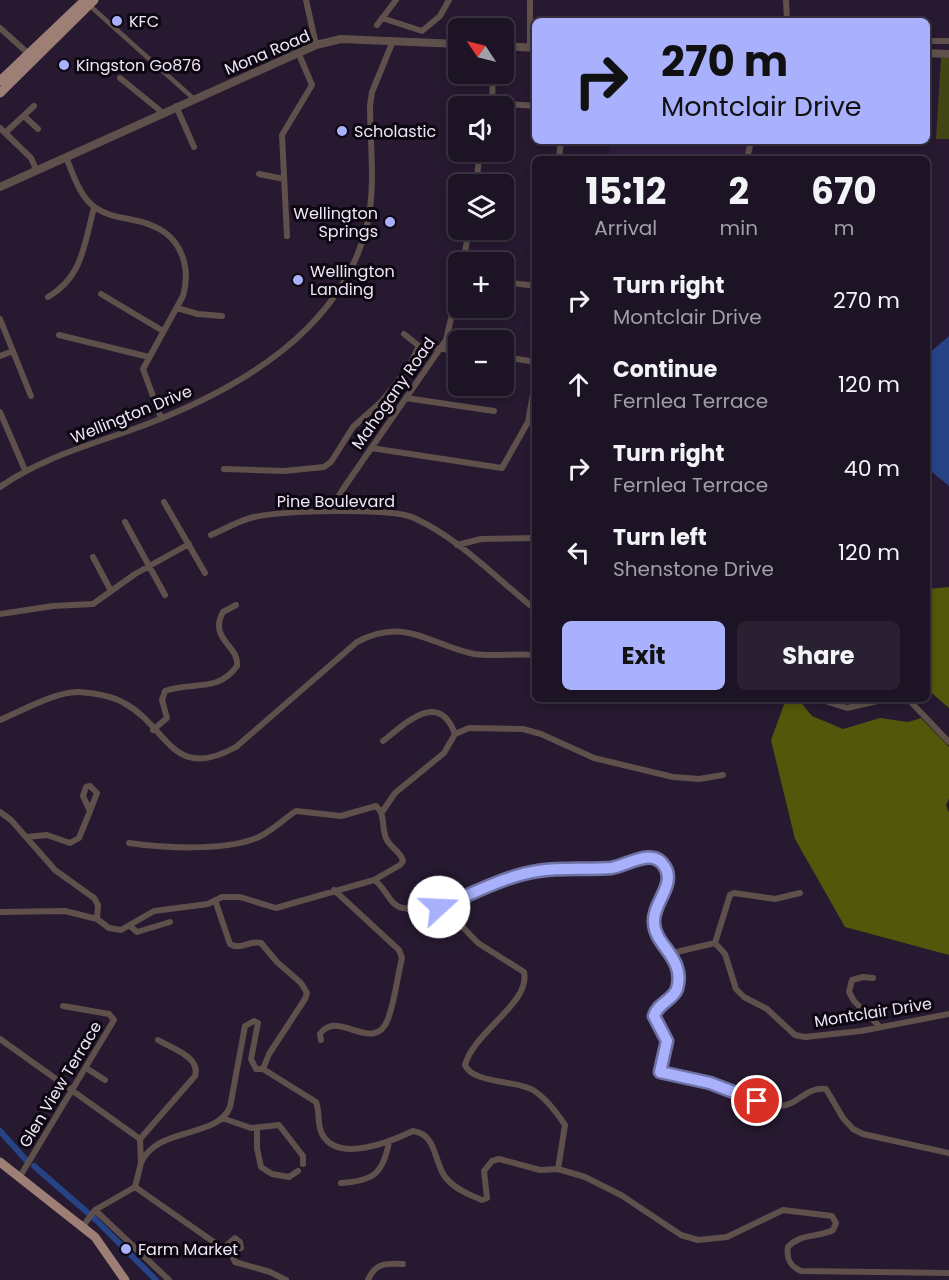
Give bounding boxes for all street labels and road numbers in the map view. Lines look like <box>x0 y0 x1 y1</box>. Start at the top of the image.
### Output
street label: Mona Road <box>221 24 314 81</box>
street label: Mahogany Road <box>346 333 441 454</box>
street label: Wellington Drive <box>67 380 195 449</box>
street label: Pine Boulevard <box>277 490 395 513</box>
street label: Montclair Drive <box>813 992 934 1033</box>
street label: Glen View Terrace <box>14 1017 107 1152</box>

